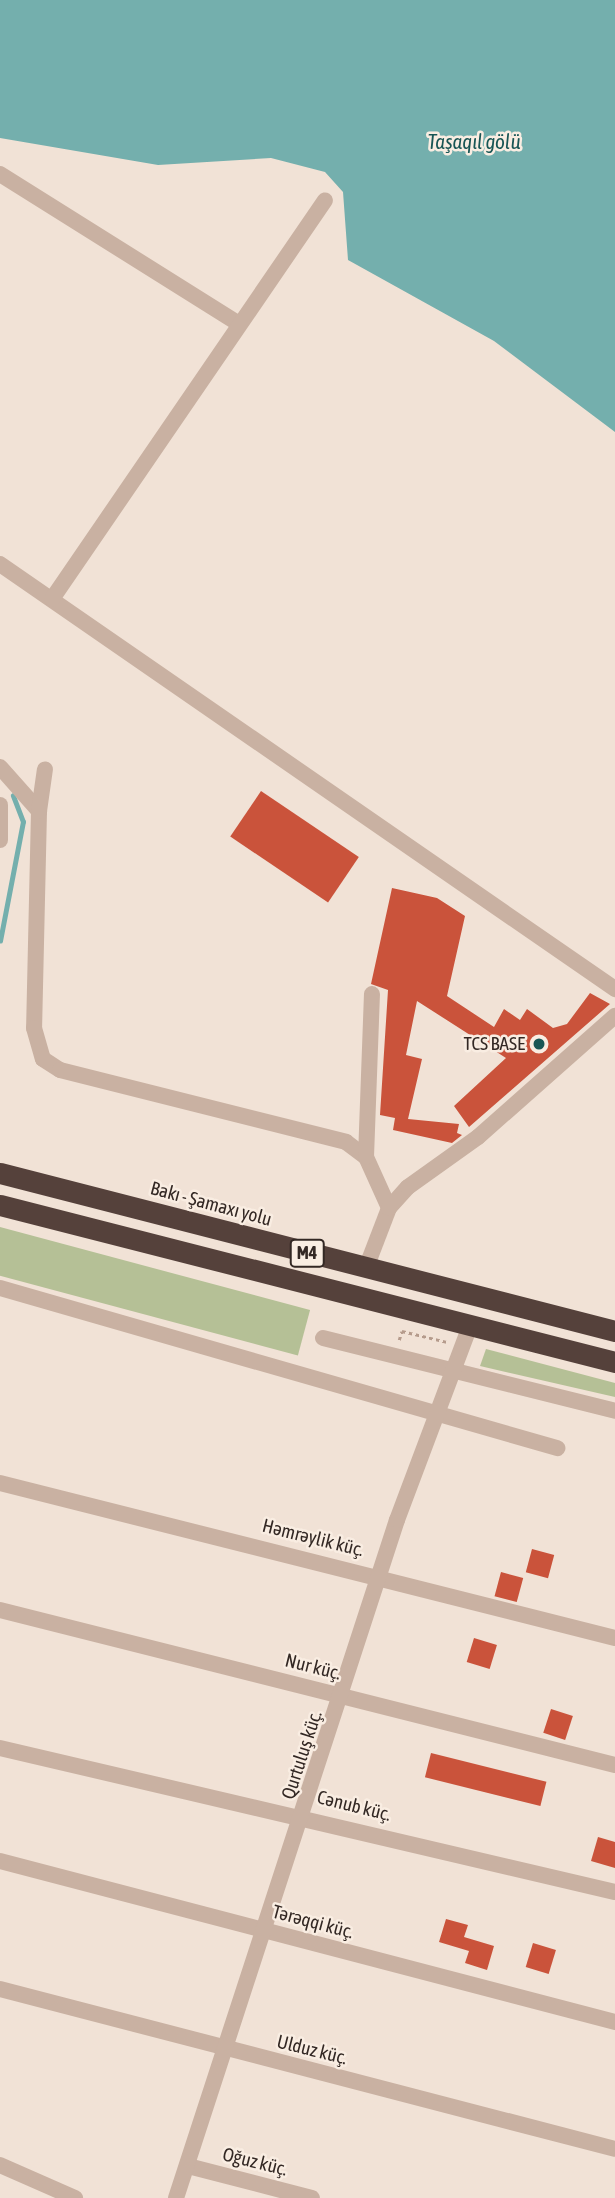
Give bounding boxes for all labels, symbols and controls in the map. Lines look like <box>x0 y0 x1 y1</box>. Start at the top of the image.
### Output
water label: Taşaqıl gölü <box>427 128 521 154</box>
place label: TCS BASE <box>464 1033 525 1055</box>
marker: TCS BASE <box>531 1036 547 1052</box>
street label: Bakı - Şamaxı yolu <box>148 1177 274 1231</box>
road number: M4 <box>290 1238 324 1268</box>
street label: Həmrəylik küç. <box>260 1514 366 1562</box>
street label: Nur küç. <box>283 1649 343 1685</box>
street label: Qurtuluş küç. <box>277 1708 327 1802</box>
street label: Cənub küç. <box>315 1786 393 1826</box>
street label: Tərəqqi küç. <box>270 1900 356 1944</box>
street label: Ulduz küç. <box>274 2030 350 2070</box>
street label: Oğuz küç. <box>220 2143 290 2181</box>

